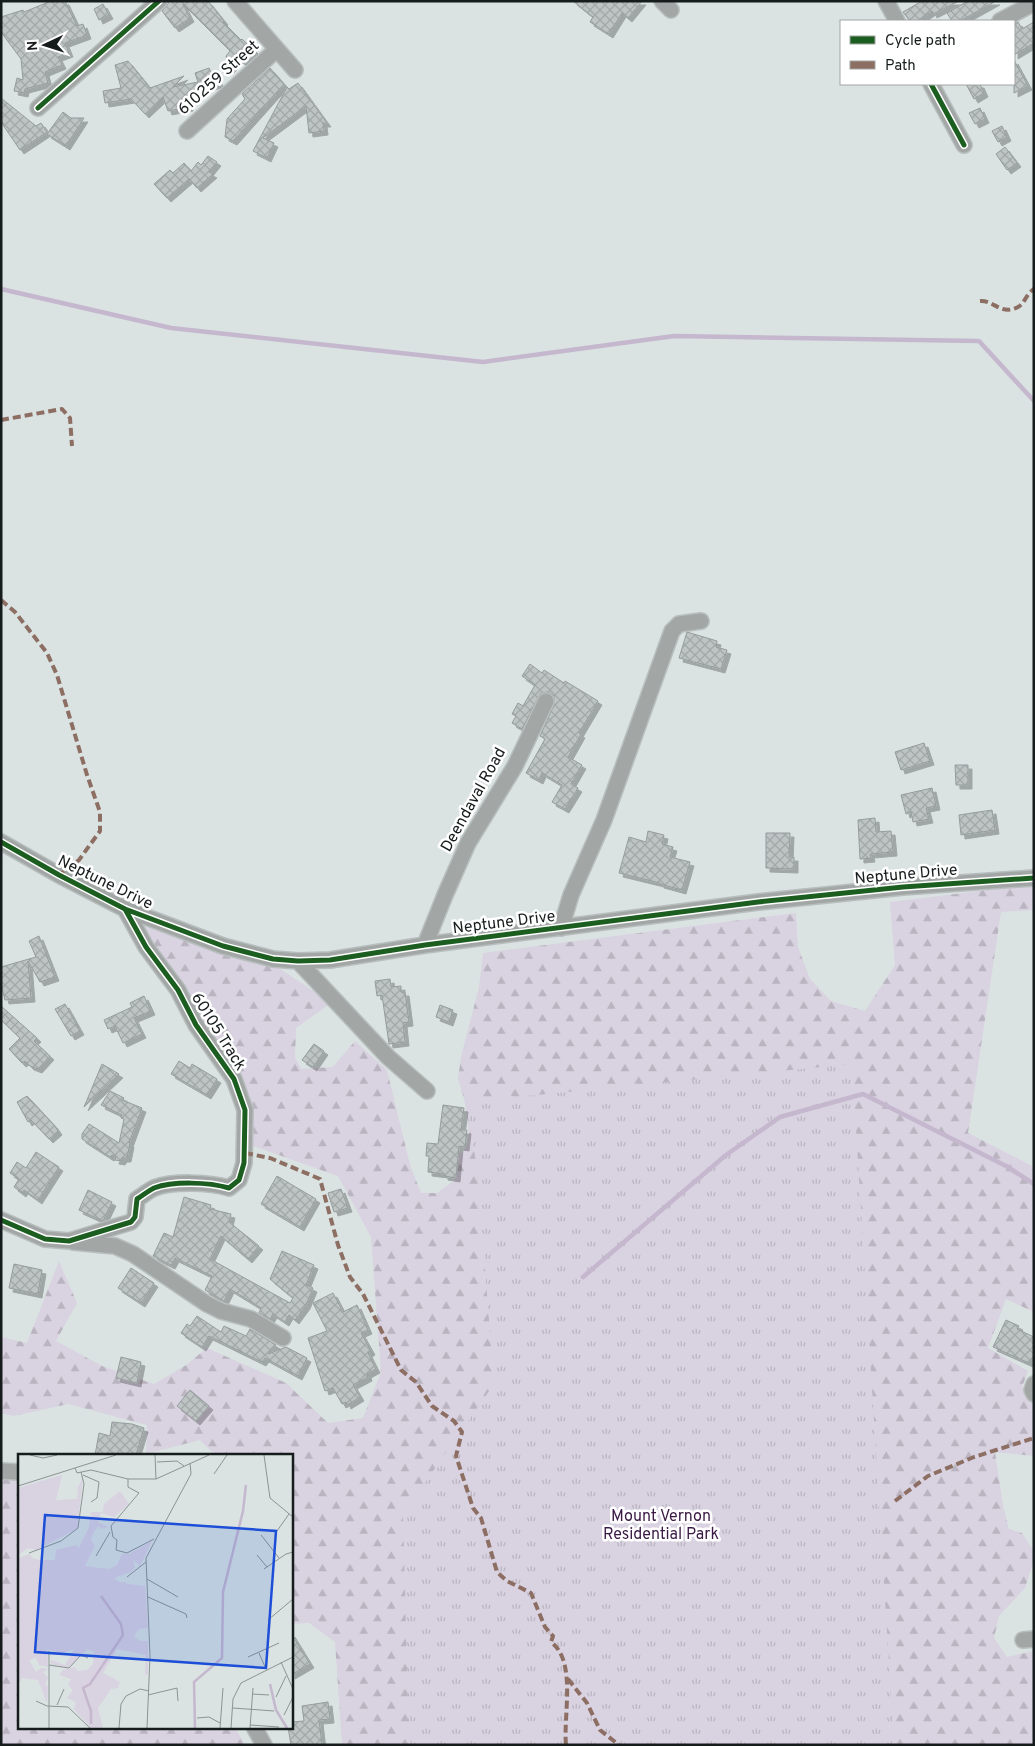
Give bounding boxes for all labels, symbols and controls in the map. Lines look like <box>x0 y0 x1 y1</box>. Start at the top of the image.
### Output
north arrow <box>20 20 70 70</box>
legend <box>840 20 1015 85</box>
text: Cycle path <box>885 32 956 51</box>
street label: 610259 Street <box>174 36 264 120</box>
text: N <box>25 40 42 51</box>
text: Path <box>885 57 916 76</box>
street label: Deendaval Road <box>437 744 511 856</box>
street label: Neptune Drive <box>54 851 156 915</box>
street label: Neptune Drive <box>854 861 958 889</box>
street label: Neptune Drive <box>452 907 556 939</box>
street label: 60105 Track <box>186 989 250 1075</box>
inset map <box>18 1454 292 1728</box>
park label: Mount Vernon Residential Park <box>603 1507 719 1545</box>

